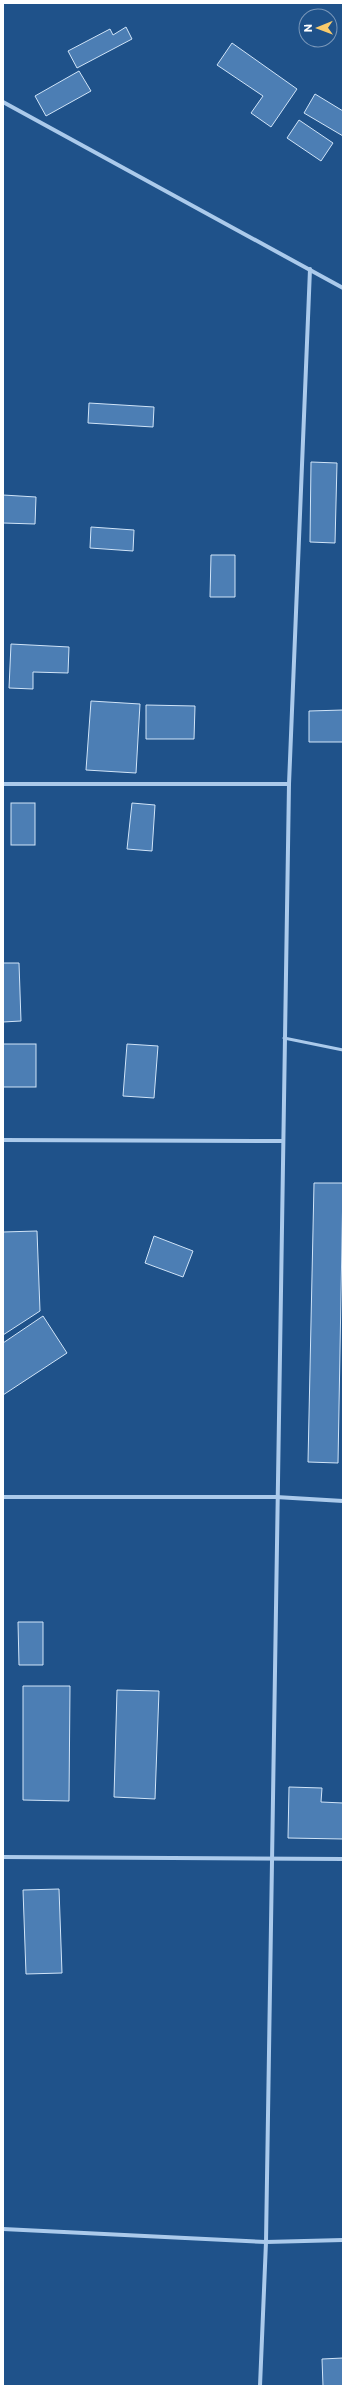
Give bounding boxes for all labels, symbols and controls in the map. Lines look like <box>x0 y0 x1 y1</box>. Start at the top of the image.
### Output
north arrow <box>298 8 338 48</box>
text: N <box>301 24 314 32</box>

